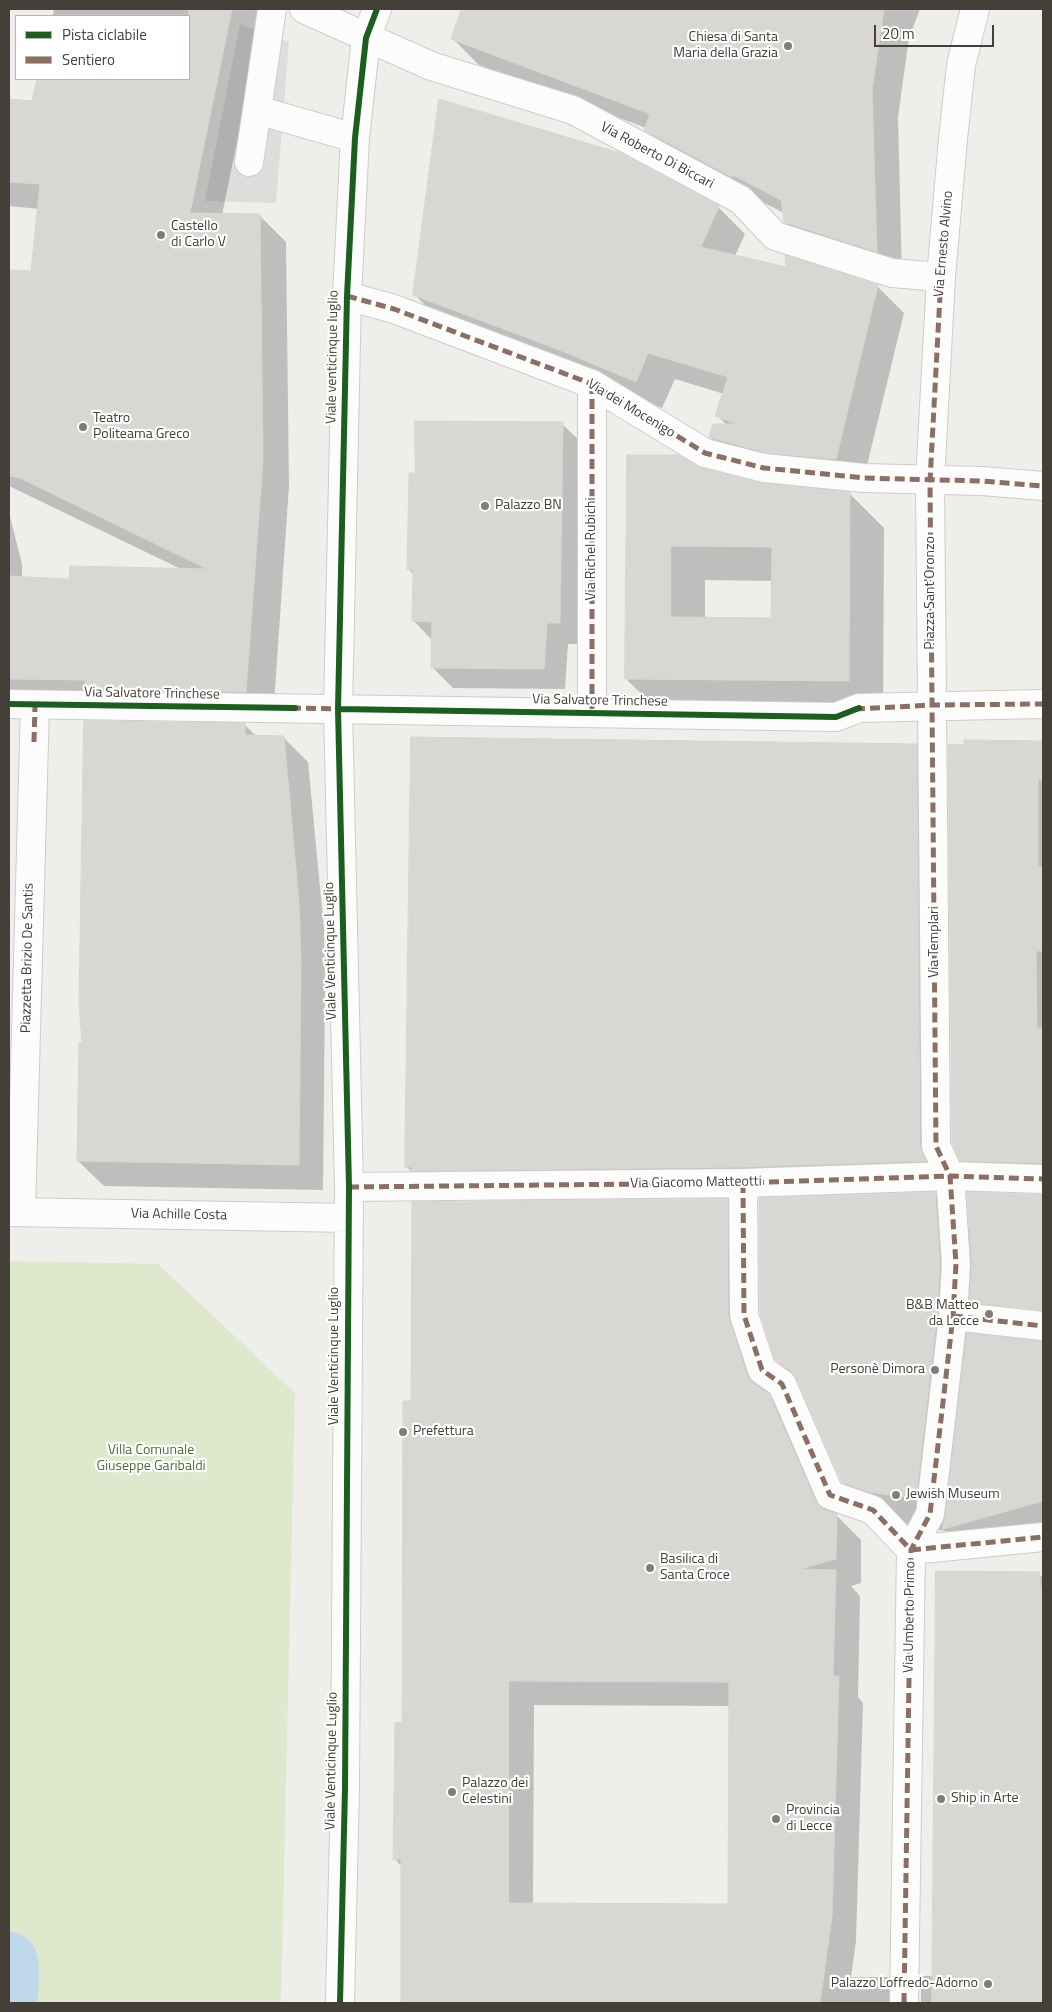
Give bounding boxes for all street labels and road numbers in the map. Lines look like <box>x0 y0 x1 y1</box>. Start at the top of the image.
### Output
street label: Via Roberto Di Biccari <box>598 119 716 193</box>
street label: Via Ernesto Alvino <box>931 190 957 298</box>
street label: Viale venticinque luglio <box>323 290 343 424</box>
street label: Via dei Mocenigo <box>584 376 678 442</box>
street label: Via Richel Rubichi <box>584 497 600 601</box>
street label: Piazza Sant'Oronzo <box>923 536 939 650</box>
street label: Via Salvatore Trinchese <box>84 684 220 704</box>
street label: Via Salvatore Trinchese <box>532 691 668 711</box>
street label: Viale Venticinque Luglio <box>321 882 341 1020</box>
street label: Piazzetta Brizio De Santis <box>18 883 38 1033</box>
street label: Via Templari <box>927 906 943 978</box>
street label: Via Giacomo Matteotti <box>630 1173 762 1193</box>
street label: Via Achille Costa <box>131 1206 227 1224</box>
street label: Viale Venticinque Luglio <box>327 1287 343 1425</box>
street label: Via Umberto Primo <box>901 1561 919 1673</box>
street label: Viale Venticinque Luglio <box>322 1692 342 1830</box>

